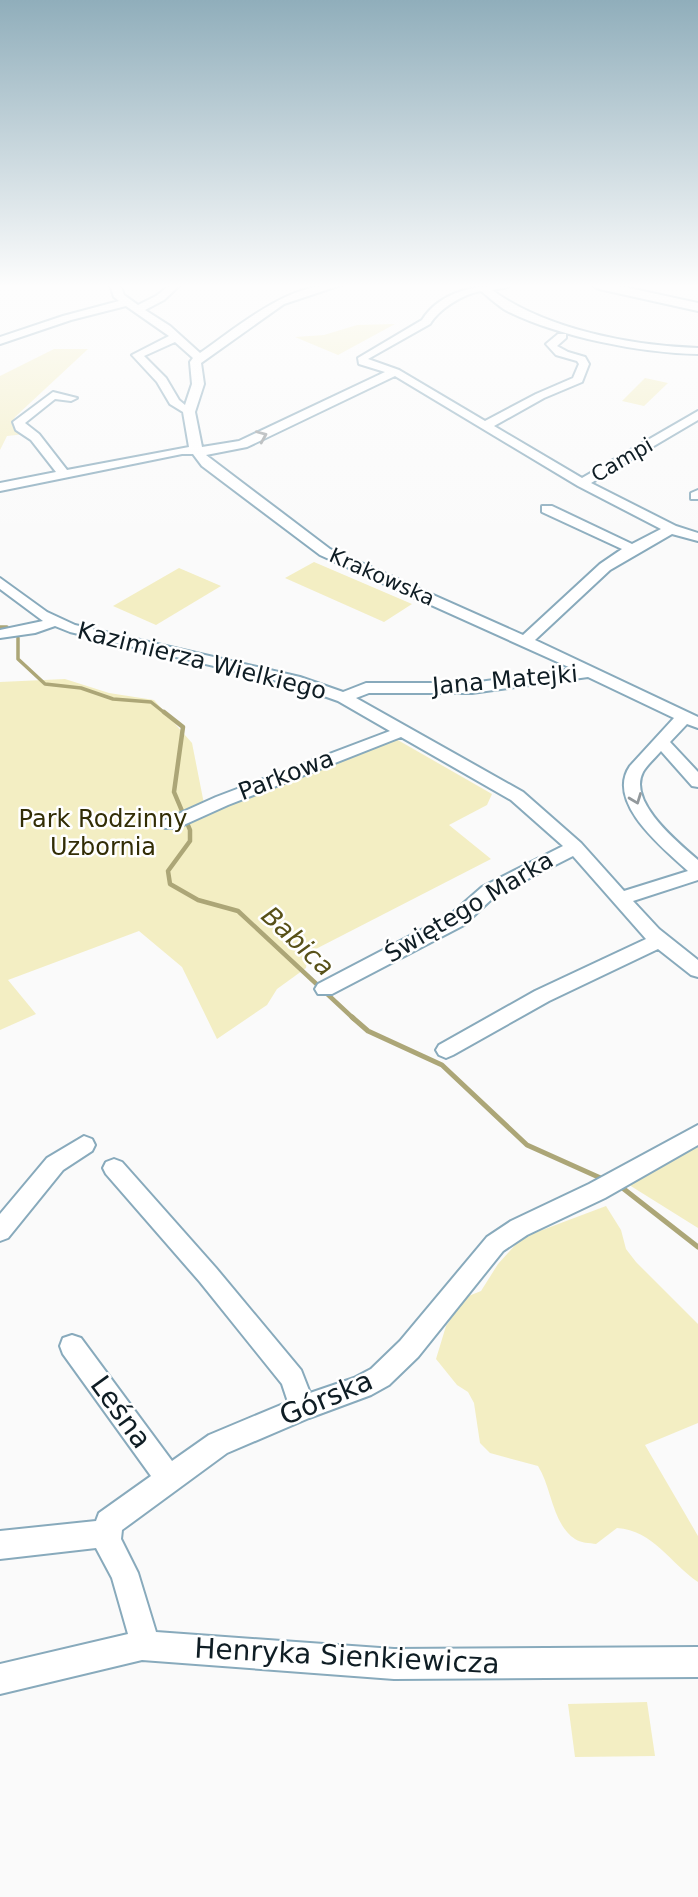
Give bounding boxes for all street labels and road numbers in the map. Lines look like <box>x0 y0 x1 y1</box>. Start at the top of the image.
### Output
street label: Campi <box>587 433 657 487</box>
street label: Krakowska <box>326 543 438 611</box>
street label: Kazimierza Wielkiego <box>75 617 329 705</box>
street label: Jana Matejki <box>429 660 579 700</box>
street label: Parkowa <box>234 744 338 806</box>
street label: Świętego Marka <box>379 844 558 968</box>
street label: Górska <box>275 1364 377 1432</box>
street label: Leśna <box>84 1369 158 1455</box>
street label: Henryka Sienkiewicza <box>194 1632 500 1680</box>

